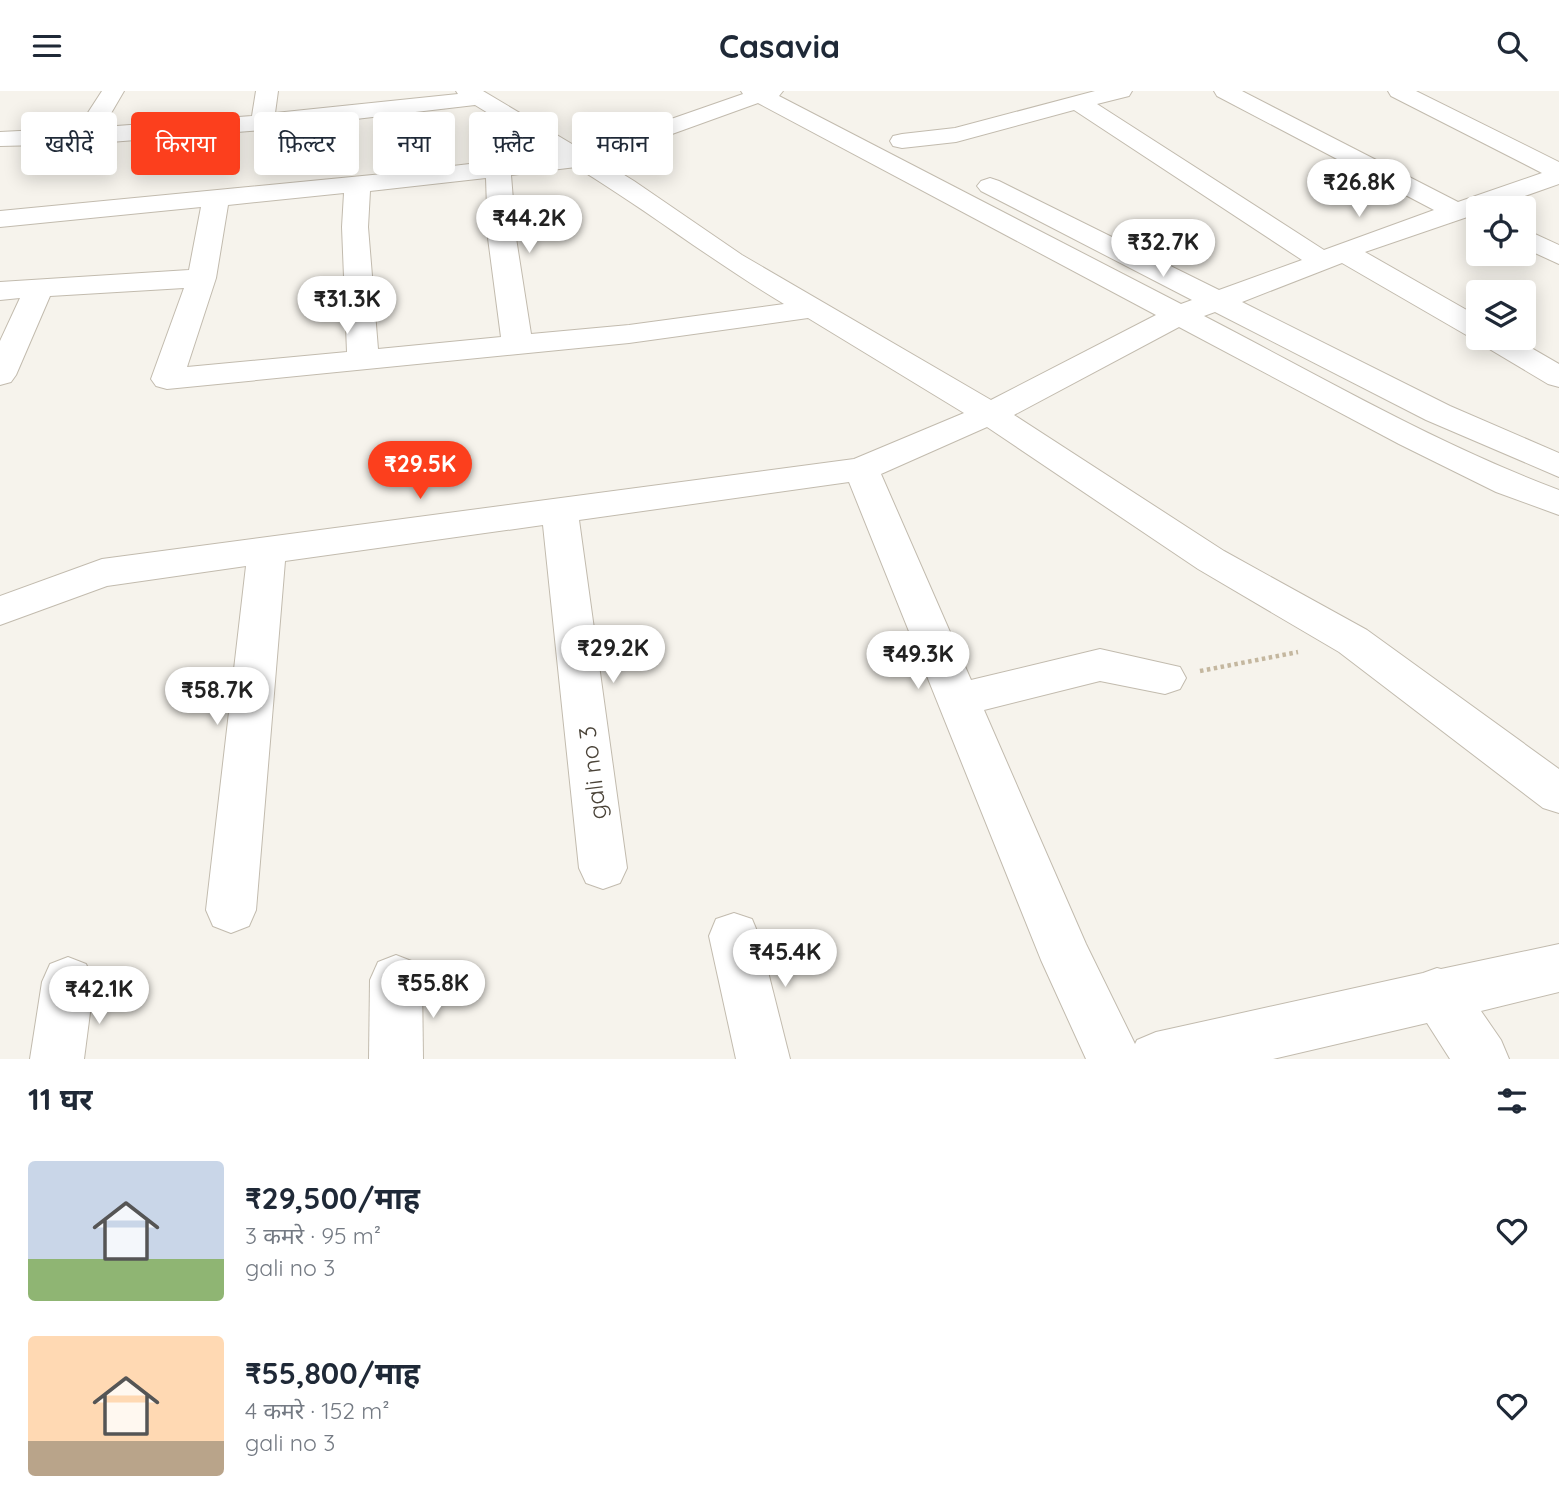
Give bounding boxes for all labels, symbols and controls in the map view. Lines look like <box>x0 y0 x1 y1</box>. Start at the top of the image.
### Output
text: Casavia <box>719 26 840 66</box>
icon: menu <box>28 27 66 65</box>
icon: search <box>1493 27 1531 65</box>
chip: खरीदें <box>21 112 117 175</box>
chip: किराया <box>131 112 240 175</box>
chip: फ़िल्टर <box>254 112 359 175</box>
chip: नया <box>373 112 455 175</box>
chip: फ़्लैट <box>469 112 558 175</box>
chip: मकान <box>572 112 673 175</box>
pin: ₹26.8K <box>1302 159 1416 219</box>
text: ₹26.8K <box>1323 167 1395 196</box>
pin: ₹44.2K <box>472 195 586 255</box>
map controls <box>1466 196 1536 350</box>
button: locate <box>1466 196 1536 266</box>
text: ₹44.2K <box>492 203 566 232</box>
pin: ₹32.7K <box>1106 219 1220 279</box>
text: ₹32.7K <box>1127 227 1199 256</box>
pin: ₹31.3K <box>290 277 404 336</box>
button: layers <box>1466 280 1536 350</box>
text: ₹31.3K <box>313 284 381 313</box>
pin: ₹29.5K <box>363 441 477 501</box>
text: ₹29.5K <box>384 449 456 478</box>
pin: ₹29.2K <box>556 625 670 685</box>
pin: ₹49.3K <box>861 631 975 691</box>
text: ₹29.2K <box>577 633 649 662</box>
text: ₹49.3K <box>882 639 954 668</box>
pin: ₹58.7K <box>160 667 274 727</box>
text: ₹58.7K <box>181 675 253 704</box>
street label: gali no 3 <box>571 724 613 822</box>
pin: ₹45.4K <box>728 929 842 989</box>
text: ₹45.4K <box>749 937 821 966</box>
pin: ₹55.8K <box>376 961 490 1020</box>
pin: ₹42.1K <box>42 967 156 1026</box>
text: ₹55.8K <box>397 968 469 997</box>
text: ₹42.1K <box>65 974 133 1003</box>
text: 11 घर <box>28 1080 92 1118</box>
icon: filters <box>1493 1082 1531 1120</box>
text: ₹29,500/माह <box>245 1179 420 1217</box>
icon: home <box>84 1189 168 1273</box>
icon: heart <box>1493 1212 1531 1250</box>
text: 3 कमरे · 95 m² <box>245 1221 381 1250</box>
text: gali no 3 <box>245 1253 335 1282</box>
text: ₹55,800/माह <box>245 1354 420 1392</box>
icon: home <box>84 1364 168 1448</box>
icon: heart <box>1493 1387 1531 1425</box>
text: 4 कमरे · 152 m² <box>245 1396 390 1425</box>
text: gali no 3 <box>245 1428 335 1457</box>

